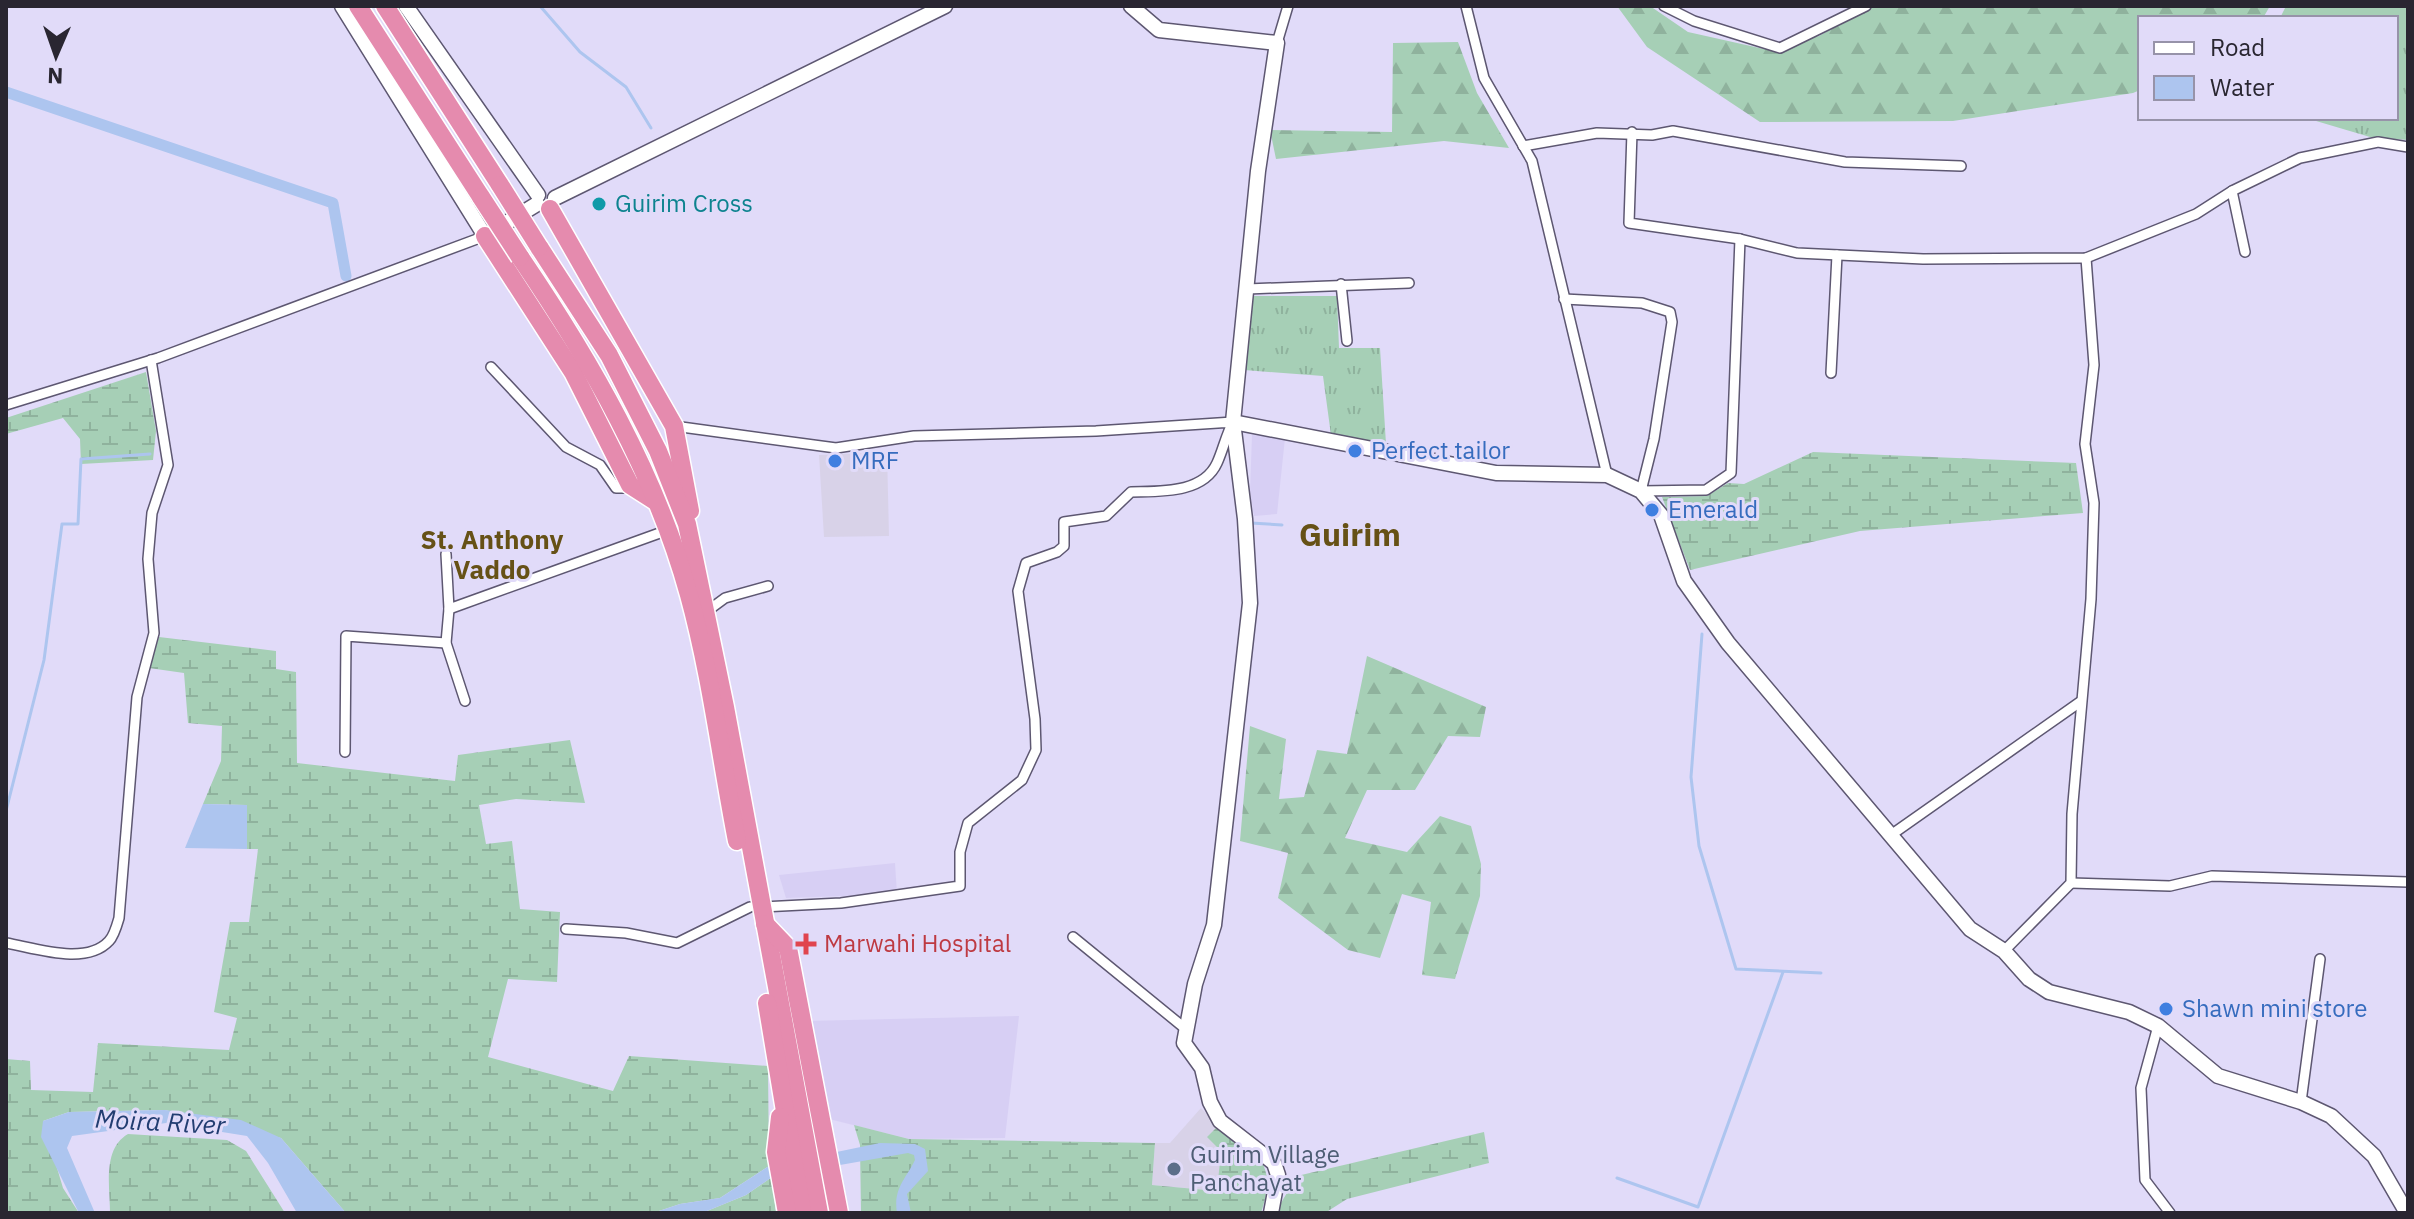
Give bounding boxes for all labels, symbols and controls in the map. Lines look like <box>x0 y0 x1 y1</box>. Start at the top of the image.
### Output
north arrow <box>16 16 96 96</box>
legend <box>2138 16 2398 120</box>
text: Road <box>2210 31 2265 63</box>
text: N <box>47 62 64 91</box>
text: Water <box>2210 71 2274 103</box>
place label: Guirim Cross <box>615 187 753 219</box>
marker: Guirim Cross <box>590 195 608 213</box>
place label: Perfect tailor <box>1371 434 1510 466</box>
marker: Perfect tailor <box>1346 442 1364 460</box>
place label: MRF <box>851 444 899 476</box>
marker: MRF <box>826 452 844 470</box>
place label: Emerald <box>1668 493 1758 525</box>
marker: Emerald <box>1643 501 1661 519</box>
district label: Guirim <box>1299 513 1401 555</box>
district label: St. Anthony Vaddo <box>421 522 564 586</box>
place label: Marwahi Hospital <box>824 927 1011 959</box>
marker: Marwahi Hospital <box>795 933 817 955</box>
place label: Shawn mini store <box>2182 992 2367 1024</box>
marker: Shawn mini store <box>2157 1000 2175 1018</box>
water label: Moira River <box>94 1101 228 1141</box>
place label: Guirim Village Panchayat <box>1190 1138 1340 1198</box>
marker: Guirim Village Panchayat <box>1165 1160 1183 1178</box>

